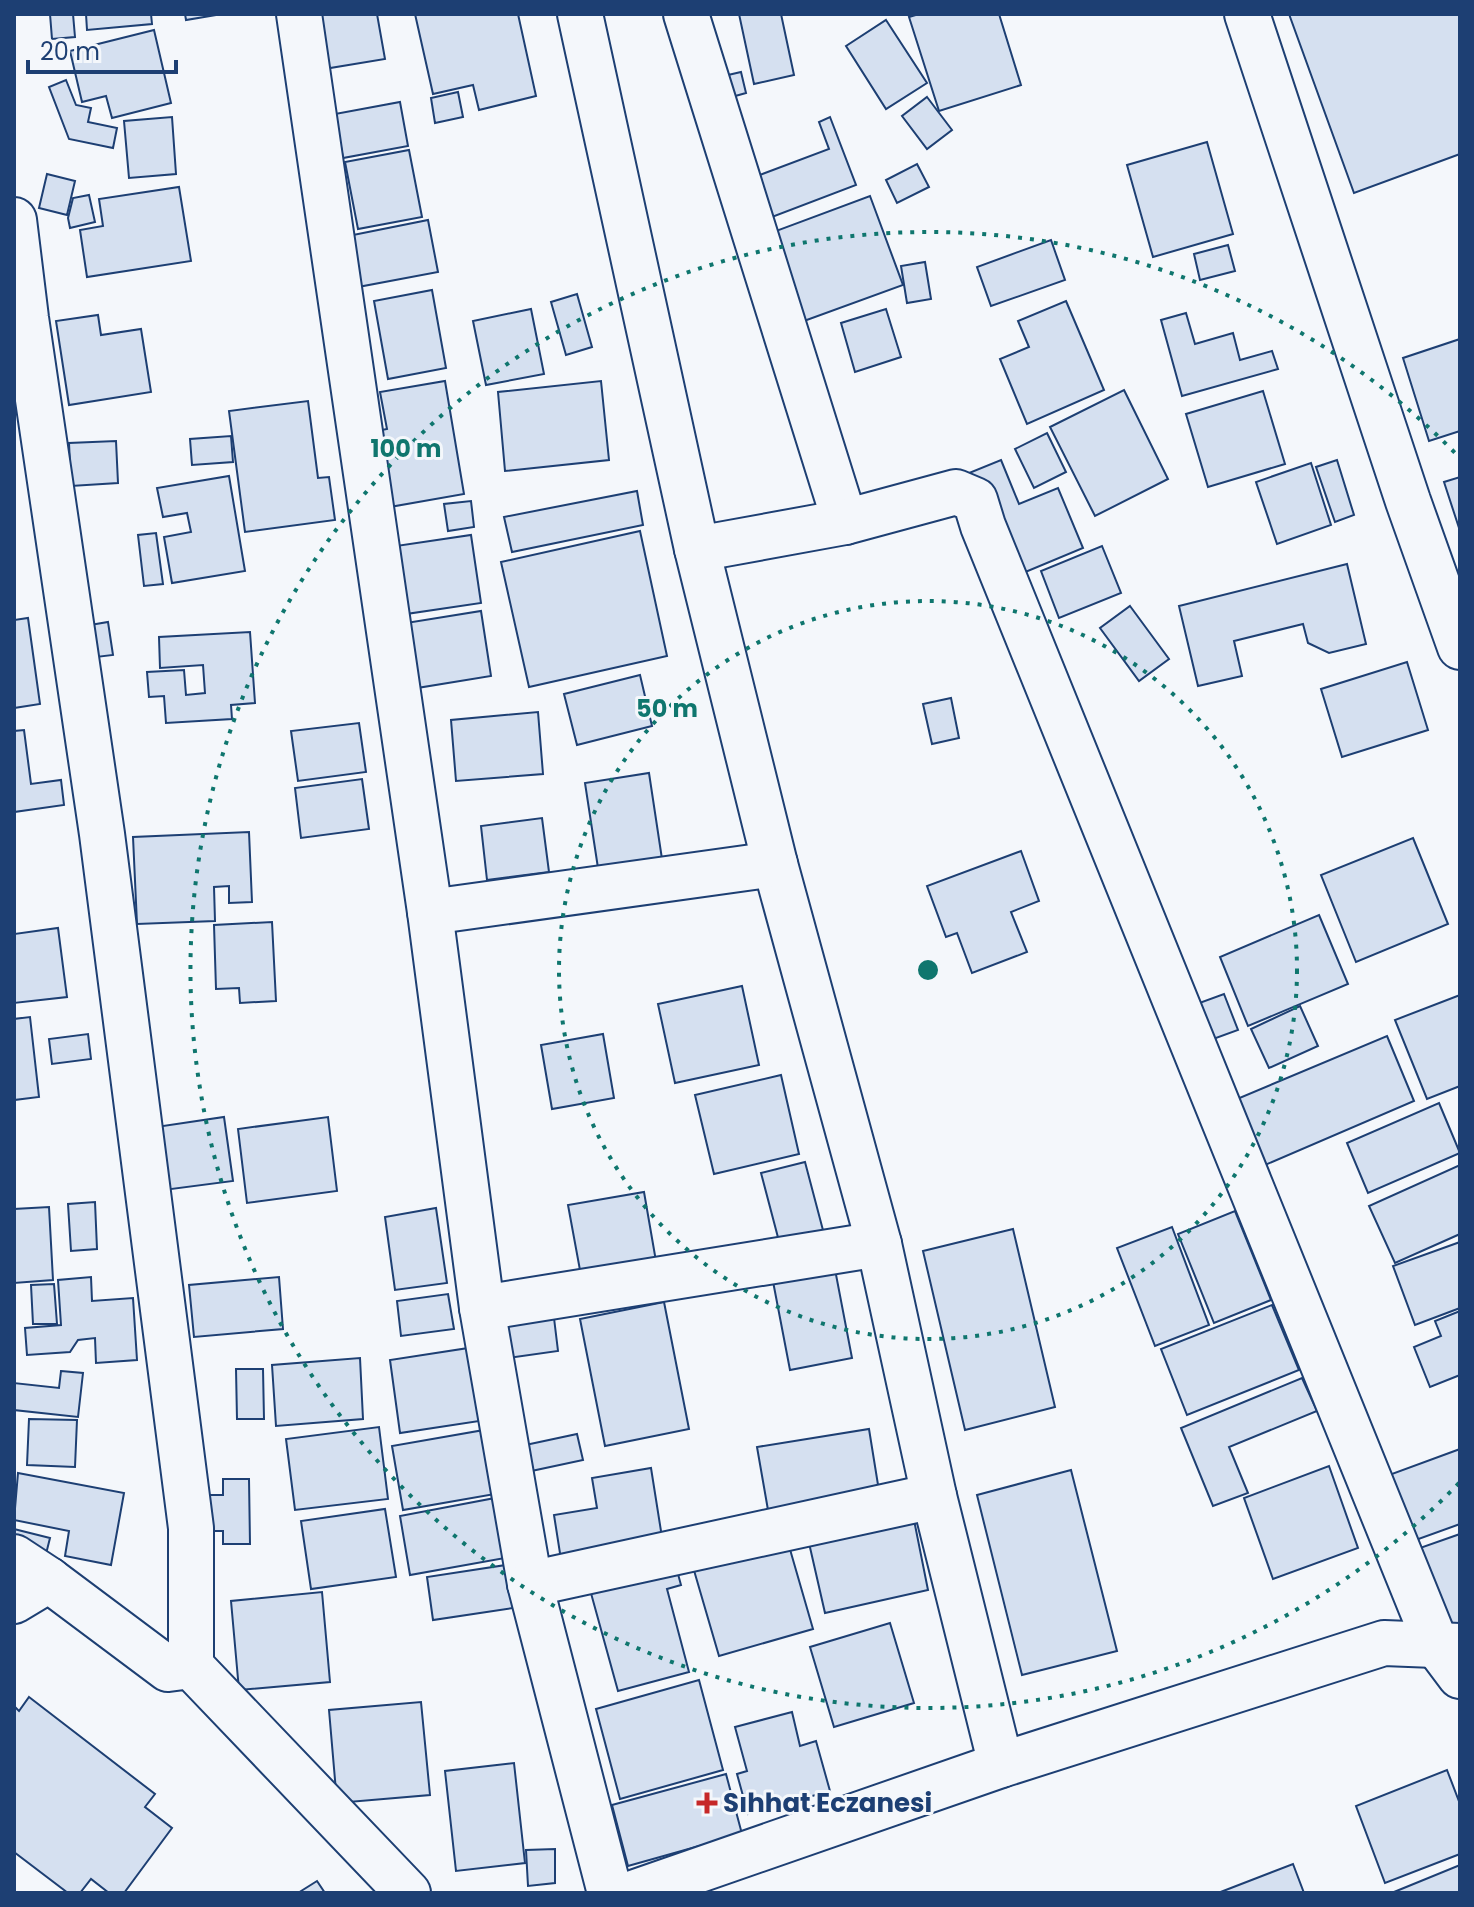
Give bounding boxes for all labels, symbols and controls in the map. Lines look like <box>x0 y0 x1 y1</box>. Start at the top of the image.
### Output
scale bar <box>28 24 176 74</box>
text: 20 m <box>40 35 100 68</box>
text: 100 m <box>371 432 441 465</box>
text: 50 m <box>636 692 698 725</box>
centre of rings <box>914 956 942 984</box>
place label: Sıhhat Eczanesi <box>723 1785 932 1821</box>
marker: Sıhhat Eczanesi <box>698 1794 716 1812</box>

